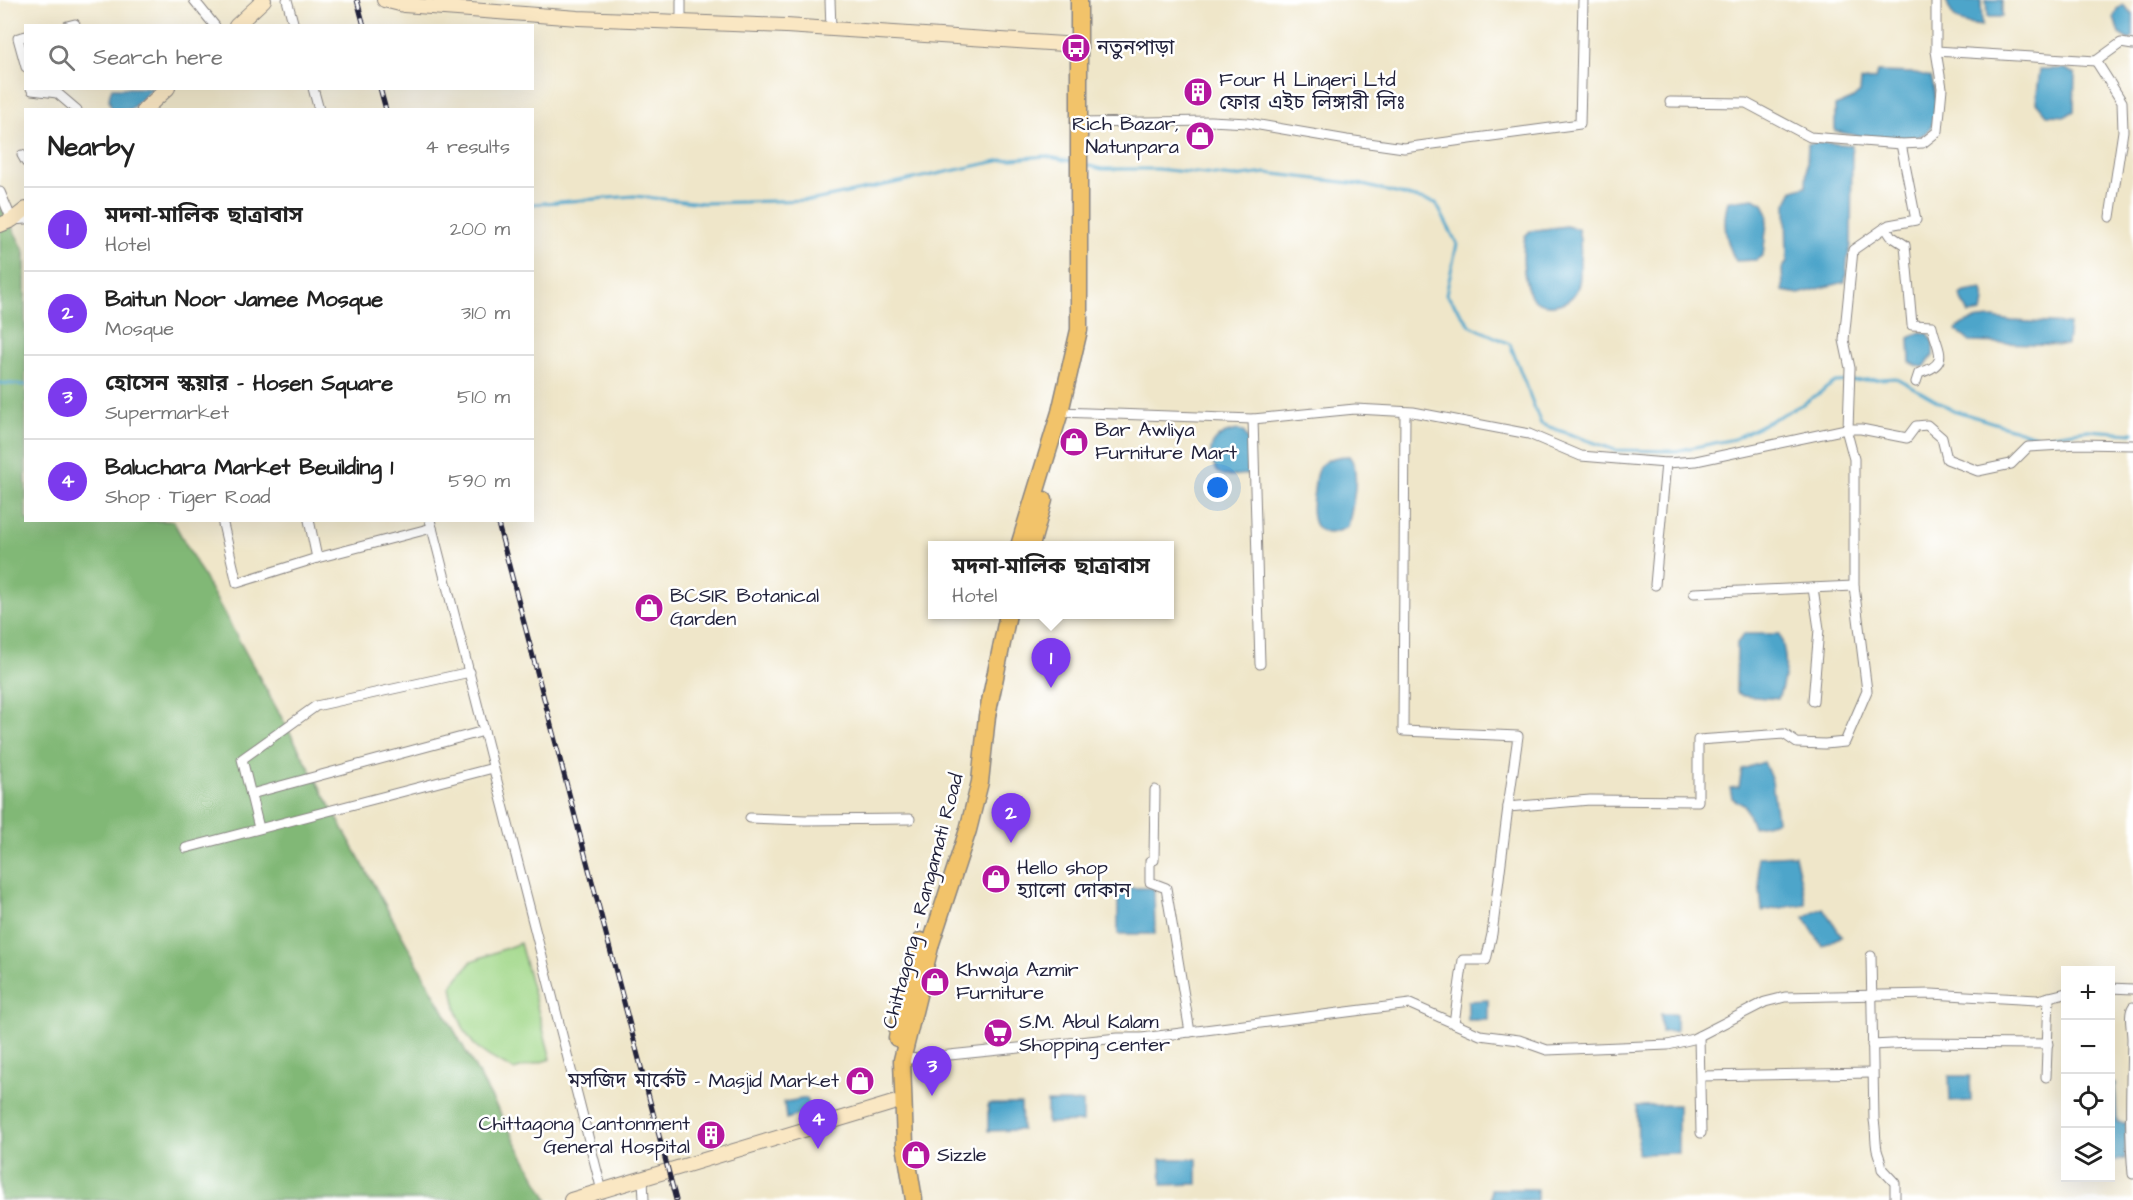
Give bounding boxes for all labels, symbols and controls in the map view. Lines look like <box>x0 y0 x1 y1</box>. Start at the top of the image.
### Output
search box <box>24 24 534 90</box>
bus stop icon: নতুনপাড়া <box>1060 32 1092 64</box>
place label: নতুনপাড়া <box>1096 34 1175 62</box>
icon: search <box>45 41 78 74</box>
text: Search here <box>93 42 223 73</box>
place label: Four H Lingeri Ltd ফোর এইচ লিঙ্গারী লিঃ <box>1219 66 1405 117</box>
building icon: Four H Lingeri Ltd ফোর এইচ লিঙ্গারী লিঃ <box>1182 76 1214 108</box>
place label: Rich Bazar, Natunpara <box>1072 110 1179 161</box>
shop icon: Rich Bazar, Natunpara <box>1184 120 1216 152</box>
text: Nearby <box>48 129 135 165</box>
text: 4 results <box>425 133 510 161</box>
text: মদনা-মালিক ছাত্রাবাস <box>105 200 303 231</box>
text: 1 <box>66 215 69 243</box>
text: 200 m <box>450 215 510 243</box>
text: Hotel <box>105 231 150 259</box>
text: Baitun Noor Jamee Mosque <box>105 284 383 315</box>
text: 2 <box>62 299 73 327</box>
text: 310 m <box>461 299 510 327</box>
text: Mosque <box>105 315 174 343</box>
text: হোসেন স্কয়ার - Hosen Square <box>105 368 393 399</box>
text: 3 <box>62 383 73 411</box>
text: 510 m <box>457 383 510 411</box>
text: Supermarket <box>105 399 229 427</box>
place label: Bar Awliya Furniture Mart <box>1095 416 1237 467</box>
shop icon: Bar Awliya Furniture Mart <box>1058 426 1090 458</box>
text: Baluchara Market Beuilding 1 <box>105 452 393 483</box>
text: 4 <box>61 467 74 495</box>
text: 590 m <box>448 467 510 495</box>
your location <box>1203 473 1232 502</box>
text: Shop · Tiger Road <box>105 483 271 511</box>
popup <box>928 541 1174 619</box>
text: মদনা-মালিক ছাত্রাবাস <box>952 551 1150 582</box>
place label: BCSIR Botanical Garden <box>670 582 819 633</box>
text: Hotel <box>952 582 997 610</box>
shop icon: BCSIR Botanical Garden <box>633 592 665 624</box>
pin: 1 <box>1032 638 1070 688</box>
street label: Chittagong - Rangamati Road <box>875 770 972 1032</box>
pin: 2 <box>992 794 1030 843</box>
place label: Hello shop হ্যালো দোকান <box>1016 854 1132 905</box>
shop icon: Hello shop হ্যালো দোকান <box>980 863 1012 895</box>
place label: Khwaja Azmir Furniture <box>956 956 1078 1007</box>
shop icon: Khwaja Azmir Furniture <box>919 966 951 998</box>
map controls <box>2061 966 2115 1182</box>
button: + <box>2061 966 2115 1020</box>
place label: S.M. Abul Kalam Shopping center <box>1019 1008 1170 1060</box>
supermarket icon: S.M. Abul Kalam Shopping center <box>982 1017 1014 1049</box>
button: − <box>2061 1020 2115 1074</box>
pin: 3 <box>912 1046 952 1096</box>
shop icon: মসজিদ মার্কেট - Masjid Market <box>844 1065 876 1097</box>
place label: মসজিদ মার্কেট - Masjid Market <box>567 1067 839 1095</box>
button: locate <box>2061 1074 2115 1128</box>
pin: 4 <box>798 1100 838 1149</box>
place label: Chittagong Cantonment General Hospital <box>479 1110 690 1161</box>
building icon: Chittagong Cantonment General Hospital <box>695 1119 727 1151</box>
button: layers <box>2061 1128 2115 1182</box>
shop icon: Sizzle <box>900 1139 932 1171</box>
place label: Sizzle <box>937 1141 987 1169</box>

